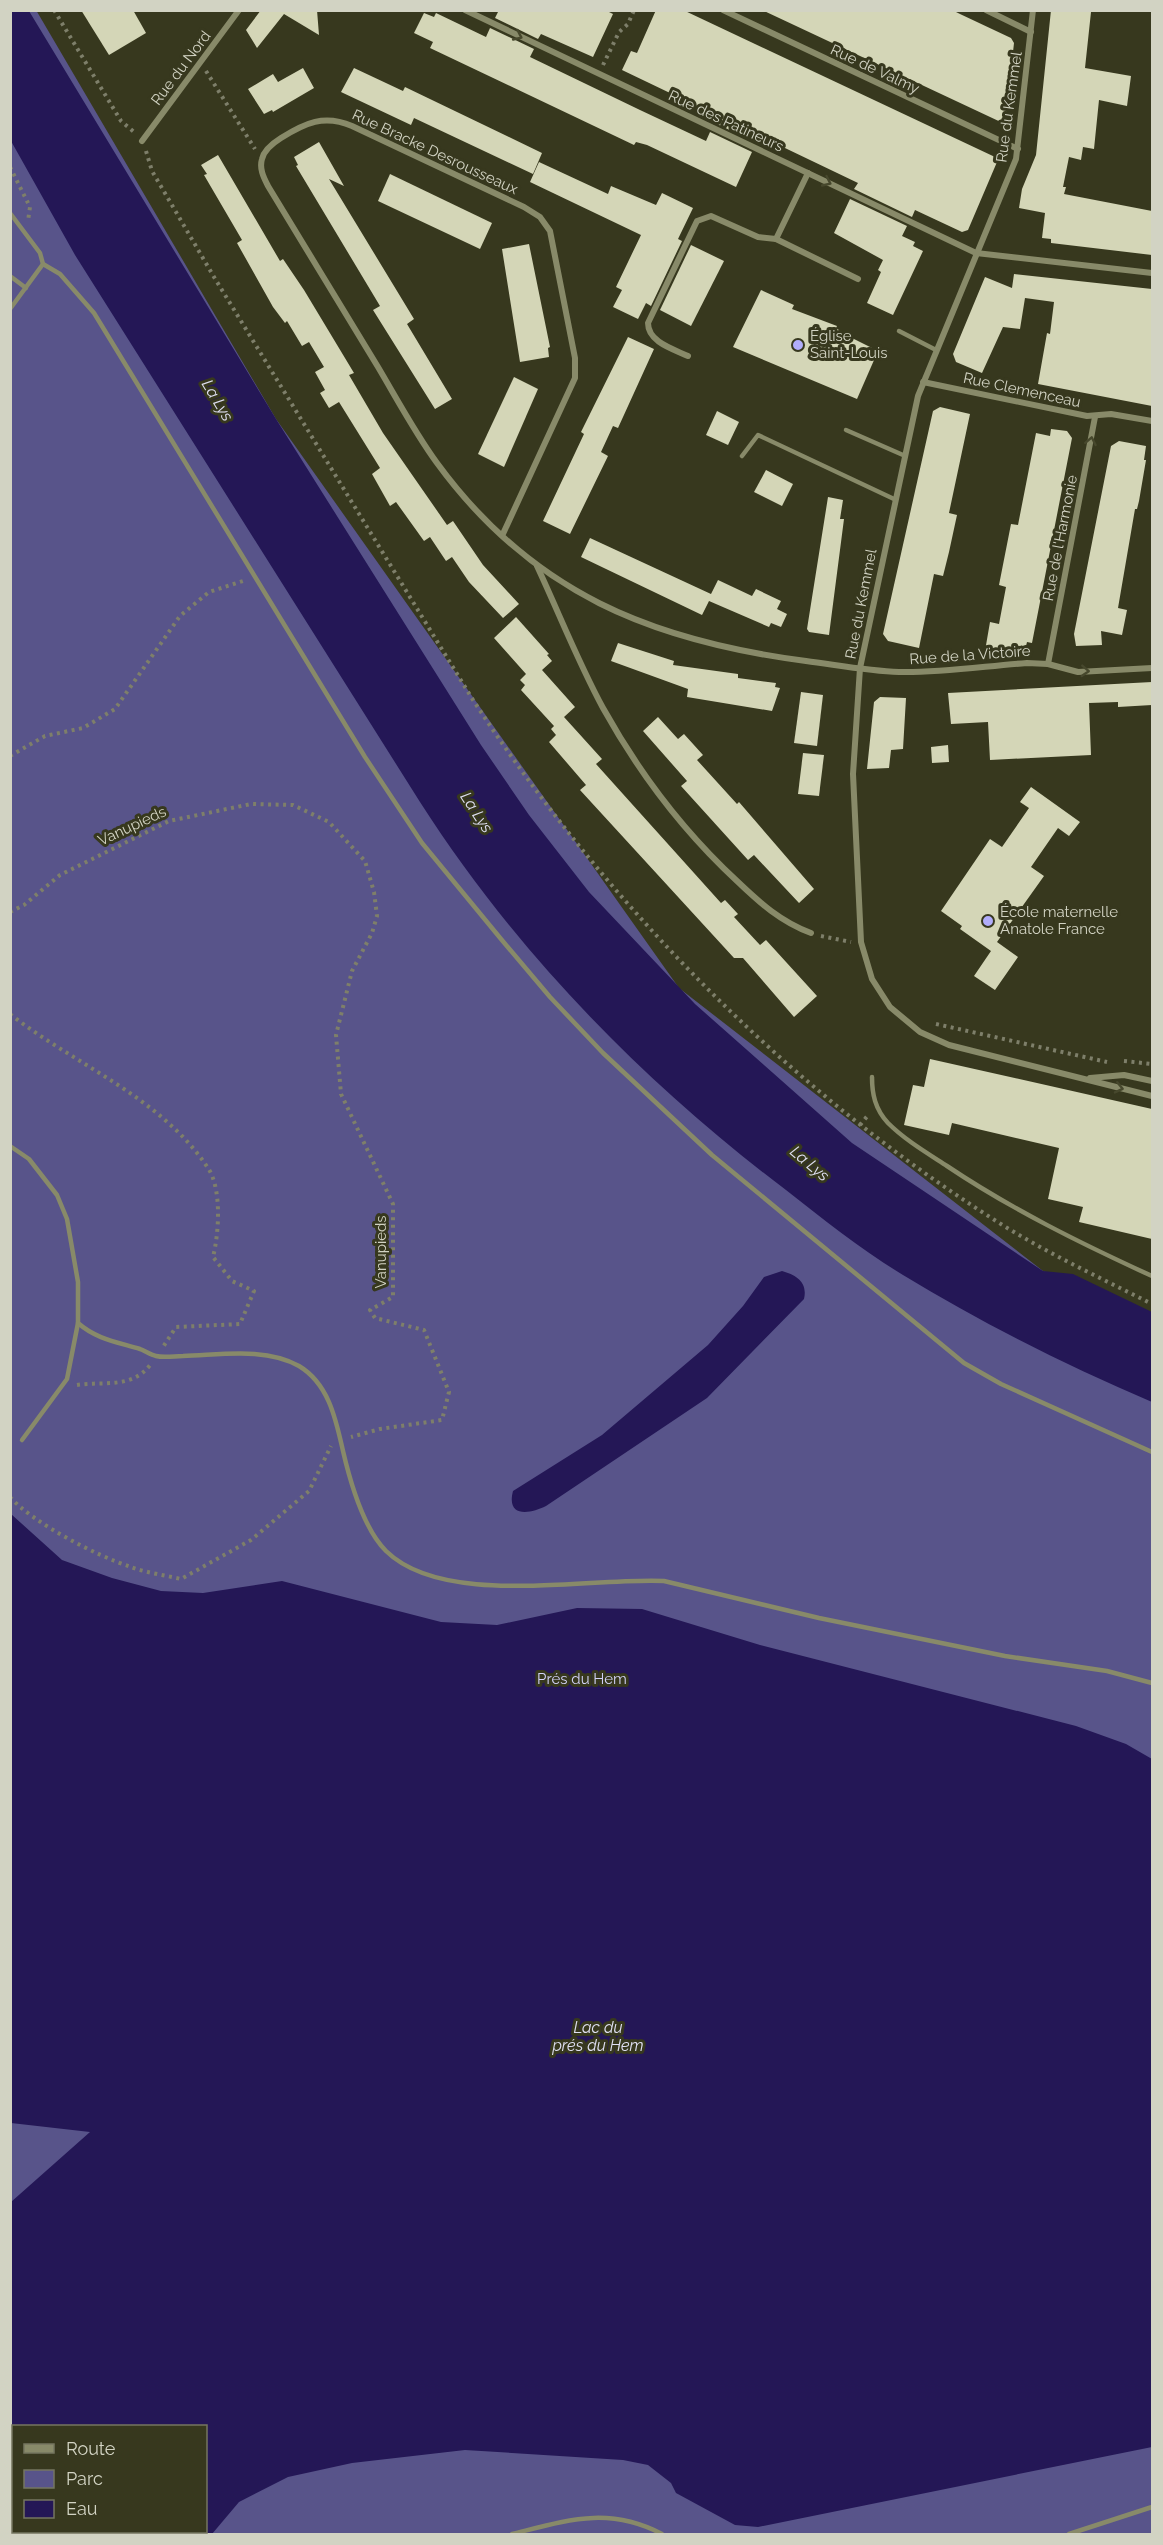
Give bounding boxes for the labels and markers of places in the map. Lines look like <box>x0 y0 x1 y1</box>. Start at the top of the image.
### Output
place label: Église Saint-Louis <box>810 327 887 362</box>
marker: Église Saint-Louis <box>791 338 805 352</box>
place label: École maternelle Anatole France <box>1000 903 1118 938</box>
marker: École maternelle Anatole France <box>981 914 995 928</box>

